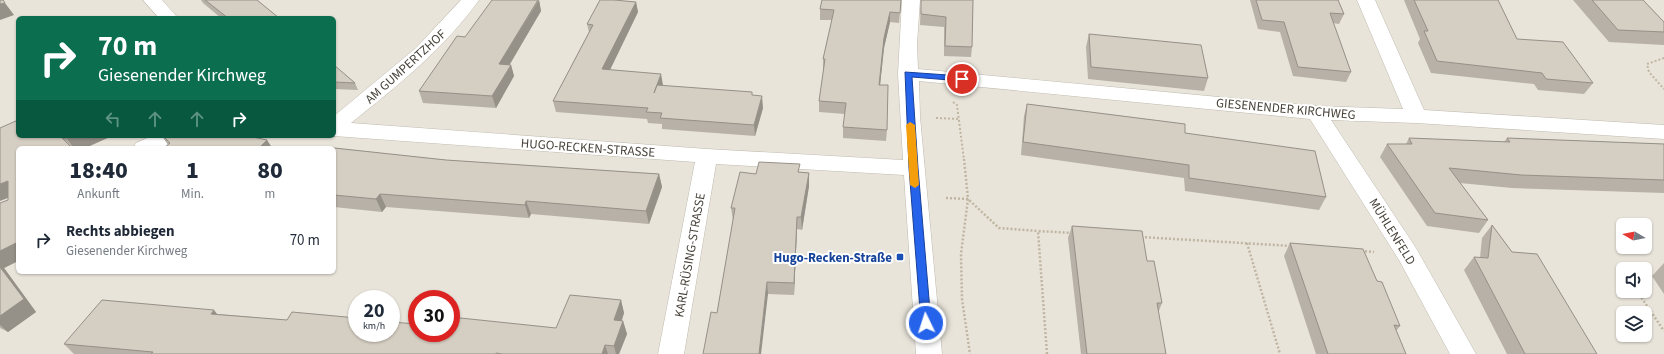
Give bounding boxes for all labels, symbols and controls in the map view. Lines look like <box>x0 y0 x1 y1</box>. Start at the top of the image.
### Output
street label: AM GUMPERTZHOF <box>361 25 450 108</box>
text: 70 m <box>98 26 157 66</box>
icon: right <box>32 32 84 84</box>
pin <box>945 62 979 96</box>
text: Giesenender Kirchweg <box>98 63 266 88</box>
icon: arrive <box>951 68 973 90</box>
street label: GIESENENDER KIRCHWEG <box>1215 94 1356 124</box>
icon: left <box>102 108 124 130</box>
icon: ahead <box>144 108 166 130</box>
icon: ahead <box>186 108 208 130</box>
icon: right <box>228 108 250 130</box>
street label: HUGO-RECKEN-STRASSE <box>520 134 656 162</box>
text: 18:40 <box>69 153 128 188</box>
text: 1 <box>186 153 199 188</box>
text: 80 <box>257 153 283 188</box>
text: Ankunft <box>77 185 120 203</box>
text: Min. <box>181 185 204 203</box>
text: m <box>265 185 275 203</box>
street label: KARL-RÜSING-STRASSE <box>670 191 710 319</box>
street label: MÜHLENFELD <box>1365 195 1420 268</box>
north arrow <box>1616 218 1652 254</box>
map controls <box>1616 218 1652 342</box>
text: Rechts abbiegen <box>66 221 175 242</box>
icon: right <box>32 229 54 251</box>
text: 70 m <box>290 230 320 251</box>
text: Giesenender Kirchweg <box>66 242 187 260</box>
place label: Hugo-Recken-Straße <box>774 249 892 267</box>
marker: Hugo-Recken-Straße <box>895 252 905 262</box>
button: sound <box>1616 262 1652 298</box>
speed limit sign: 30 <box>408 290 460 342</box>
text: 20 <box>363 297 385 325</box>
position arrow <box>905 302 947 344</box>
button: layers <box>1616 306 1652 342</box>
text: km/h <box>363 319 385 333</box>

